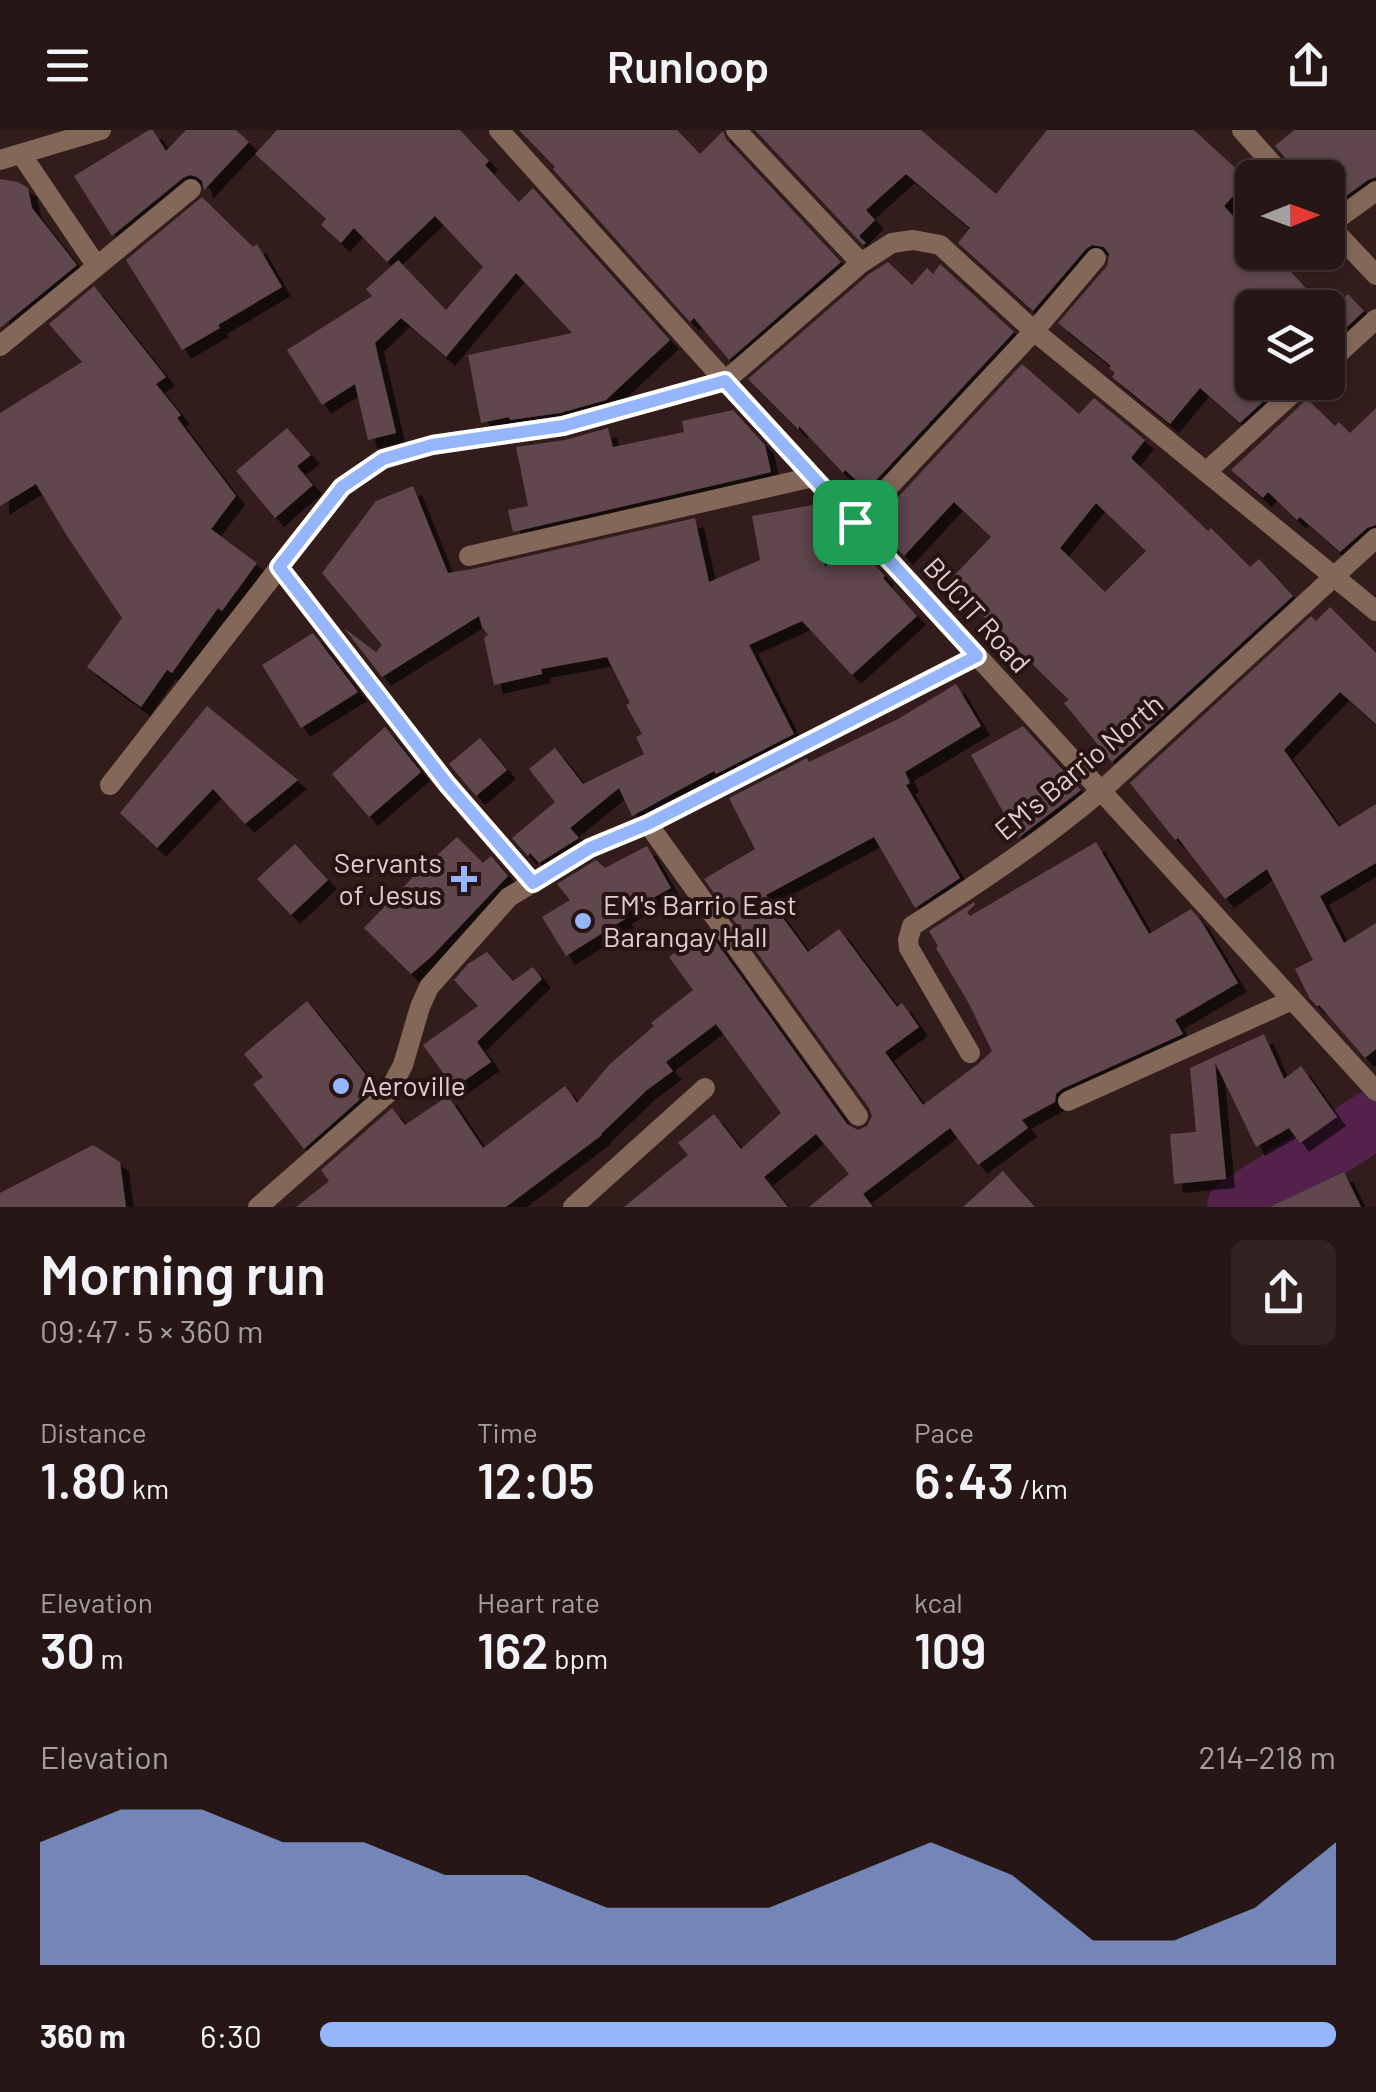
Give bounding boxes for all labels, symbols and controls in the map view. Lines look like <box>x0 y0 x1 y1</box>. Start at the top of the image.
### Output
icon: menu <box>40 38 95 93</box>
text: Runloop <box>607 38 769 92</box>
icon: share <box>1281 38 1336 93</box>
north arrow <box>1235 160 1345 270</box>
map controls <box>1235 160 1345 400</box>
button: layers <box>1235 290 1345 400</box>
pin <box>813 480 898 565</box>
icon: arrive <box>828 495 883 550</box>
street label: BUCIT Road <box>917 550 1038 679</box>
street label: EM's Barrio North <box>987 686 1169 846</box>
place label: Servants of Jesus <box>334 845 442 911</box>
marker: Servants of Jesus <box>451 866 477 892</box>
place label: EM's Barrio East Barangay Hall <box>603 887 797 953</box>
marker: EM's Barrio East Barangay Hall <box>572 910 594 932</box>
place label: Aeroville <box>361 1068 466 1102</box>
marker: Aeroville <box>330 1075 352 1097</box>
text: Morning run <box>40 1240 326 1306</box>
button: share <box>1231 1240 1336 1345</box>
text: 09:47 · 5 × 360 m <box>40 1311 264 1349</box>
text: Distance <box>40 1415 147 1449</box>
text: Time <box>477 1415 538 1449</box>
text: Pace <box>914 1415 974 1449</box>
text: 1.80 <box>40 1449 126 1509</box>
text: 12:05 <box>477 1449 595 1509</box>
text: 6:43 <box>914 1449 1014 1509</box>
text: km <box>126 1471 169 1505</box>
text: /km <box>1014 1471 1068 1505</box>
text: Elevation <box>40 1585 153 1619</box>
text: Heart rate <box>477 1585 600 1619</box>
text: kcal <box>914 1585 963 1619</box>
text: 30 <box>40 1619 95 1679</box>
text: 162 <box>477 1619 549 1679</box>
text: 109 <box>914 1619 986 1679</box>
text: m <box>95 1641 124 1675</box>
text: bpm <box>549 1641 608 1675</box>
text: Elevation <box>40 1737 169 1775</box>
text: 214–218 m <box>1199 1737 1336 1775</box>
text: 360 m <box>40 2016 126 2054</box>
text: 6:30 <box>200 2016 262 2054</box>

